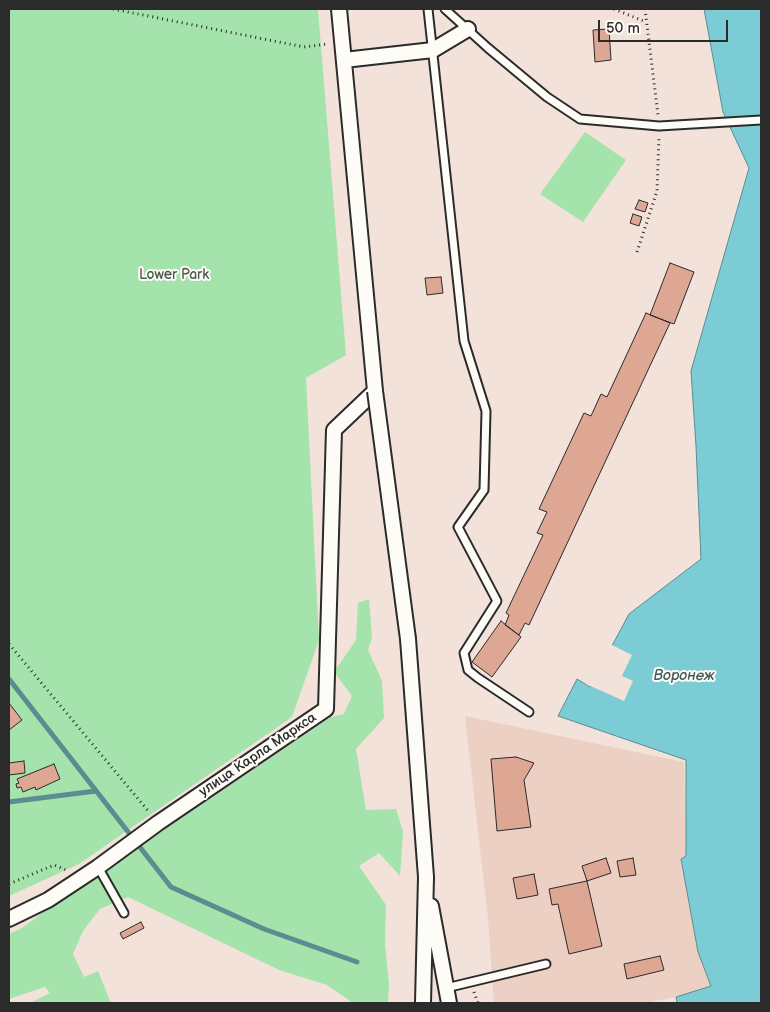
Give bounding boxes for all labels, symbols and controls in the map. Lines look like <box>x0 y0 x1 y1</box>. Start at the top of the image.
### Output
scale bar <box>600 10 730 42</box>
text: 50 m <box>606 19 640 38</box>
park label: Lower Park <box>139 267 209 283</box>
water label: Воронеж <box>654 667 714 685</box>
street label: улица Карла Маркса <box>196 710 320 800</box>

